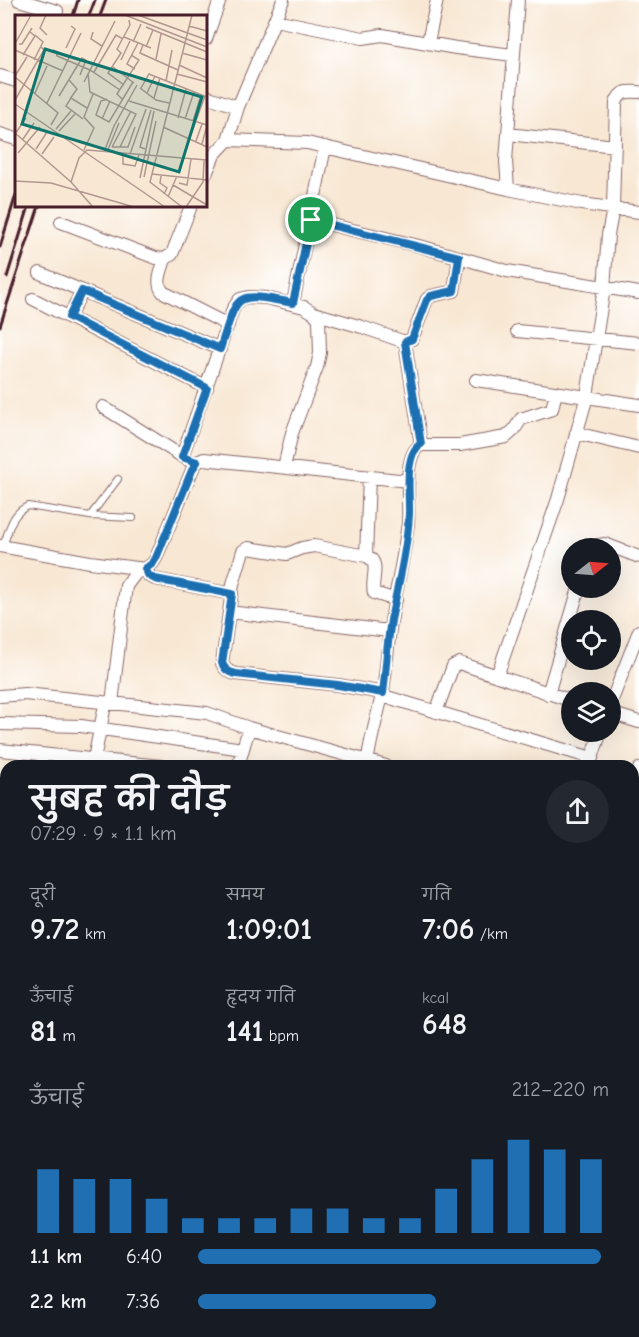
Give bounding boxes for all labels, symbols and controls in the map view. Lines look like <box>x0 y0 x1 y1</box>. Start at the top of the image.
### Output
inset map <box>15 15 207 207</box>
pin <box>285 194 336 245</box>
icon: arrive <box>294 203 327 236</box>
north arrow <box>561 538 621 598</box>
map controls <box>561 538 621 742</box>
button: locate <box>561 610 621 670</box>
button: layers <box>561 682 621 742</box>
text: सुबह की दौड़ <box>30 780 229 818</box>
button: share <box>546 780 609 843</box>
text: 07:29 · 9 × 1.1 km <box>30 822 177 845</box>
text: दूरी <box>30 886 55 904</box>
text: समय <box>226 886 264 904</box>
text: गति <box>422 886 451 904</box>
text: 9.72 <box>30 912 80 947</box>
text: 1:09:01 <box>226 912 312 947</box>
text: 7:06 <box>422 912 475 947</box>
text: km <box>80 925 106 943</box>
text: /km <box>475 925 508 943</box>
text: ऊँचाई <box>30 988 73 1006</box>
text: हृदय गति <box>226 988 295 1006</box>
text: kcal <box>422 989 449 1007</box>
text: 648 <box>422 1007 467 1042</box>
text: 81 <box>30 1014 57 1049</box>
text: 141 <box>226 1014 263 1049</box>
text: m <box>57 1027 76 1045</box>
text: bpm <box>263 1027 299 1045</box>
text: 212–220 m <box>512 1078 609 1101</box>
text: ऊँचाई <box>30 1086 84 1109</box>
text: 1.1 km <box>30 1245 82 1268</box>
text: 6:40 <box>126 1245 162 1268</box>
text: 2.2 km <box>30 1290 86 1313</box>
text: 7:36 <box>126 1290 160 1313</box>

